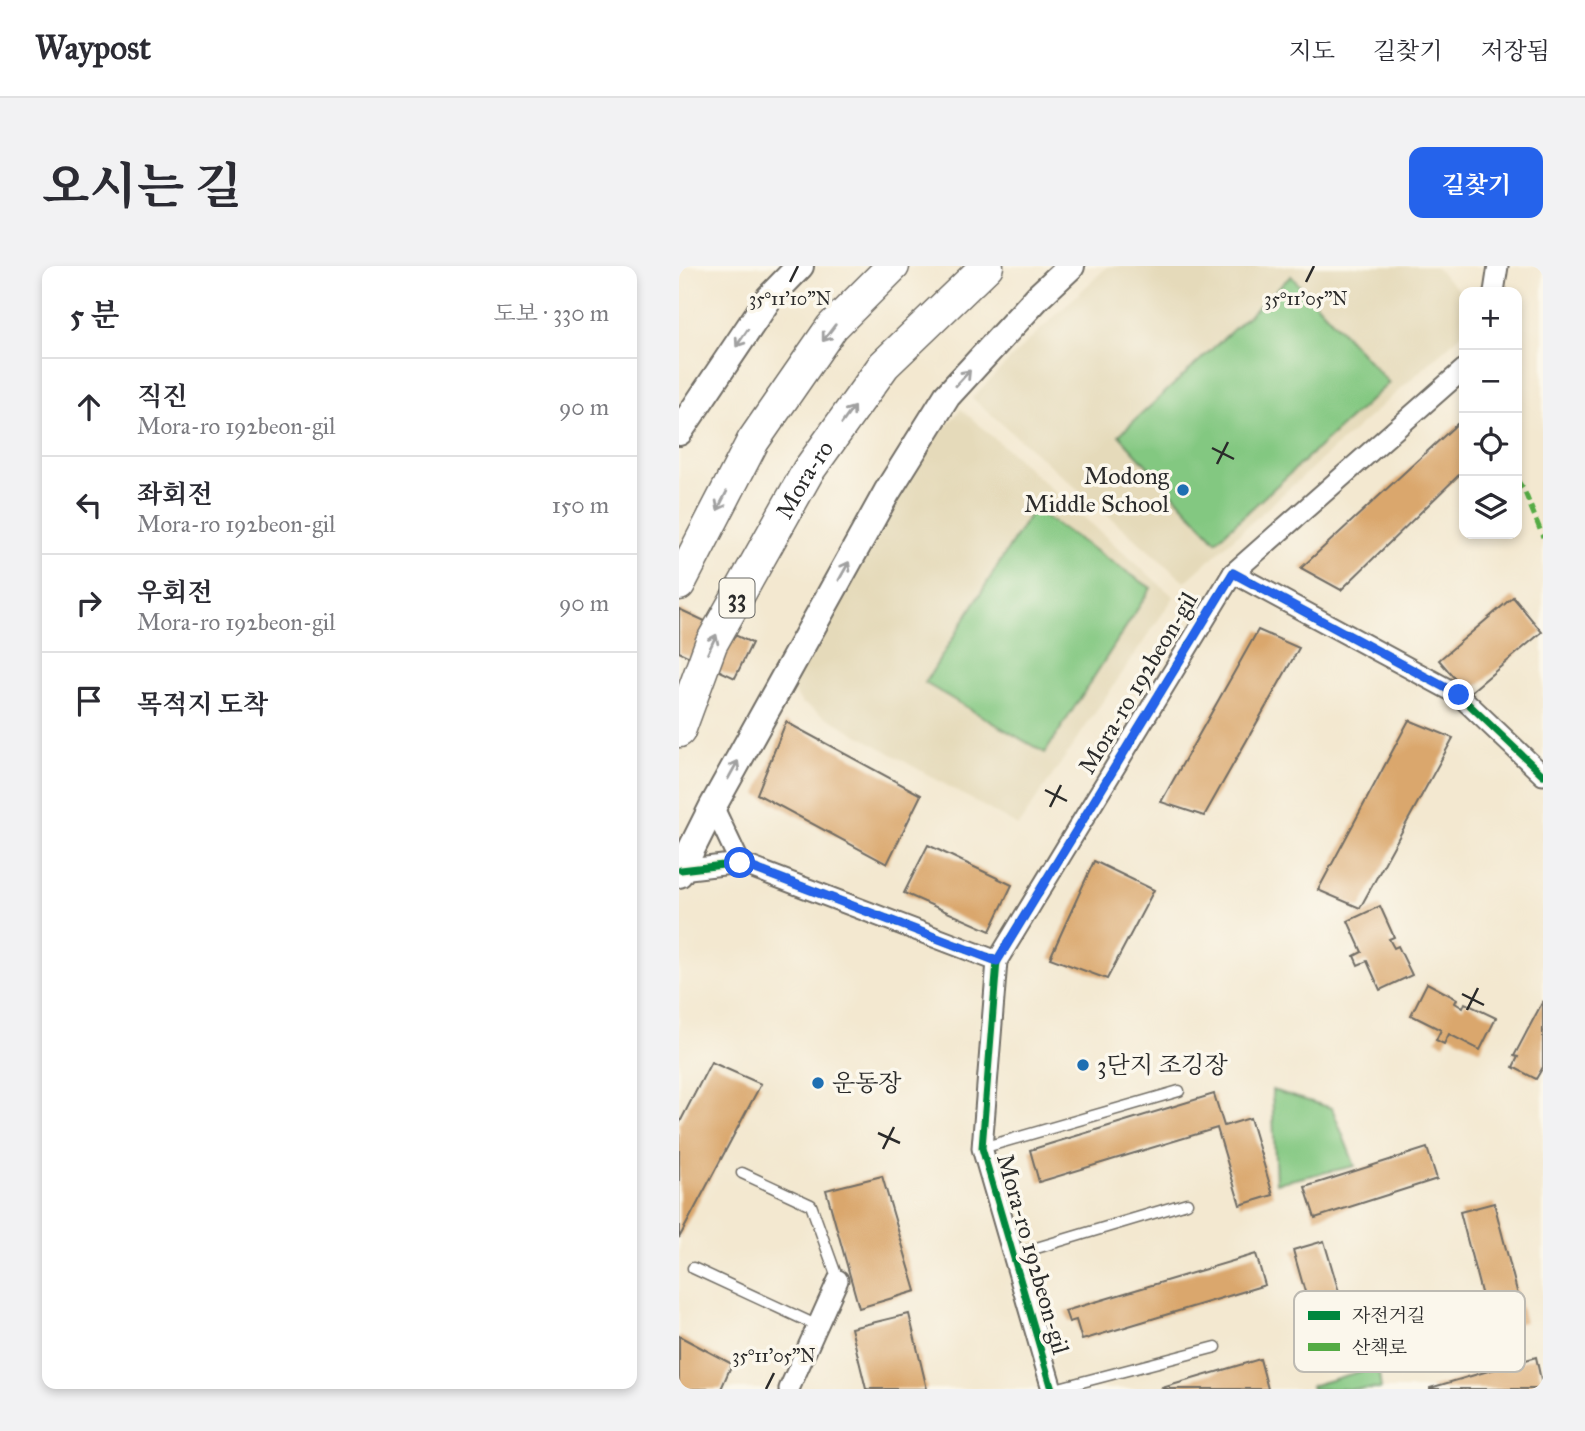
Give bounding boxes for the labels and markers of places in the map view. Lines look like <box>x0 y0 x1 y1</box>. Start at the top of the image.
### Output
place label: Modong Middle School <box>1024 461 1170 519</box>
marker: Modong Middle School <box>1175 482 1191 498</box>
place label: 3단지 조깅장 <box>1097 1050 1229 1080</box>
marker: 3단지 조깅장 <box>1075 1057 1091 1073</box>
place label: 운동장 <box>832 1068 902 1098</box>
marker: 운동장 <box>810 1075 826 1091</box>

